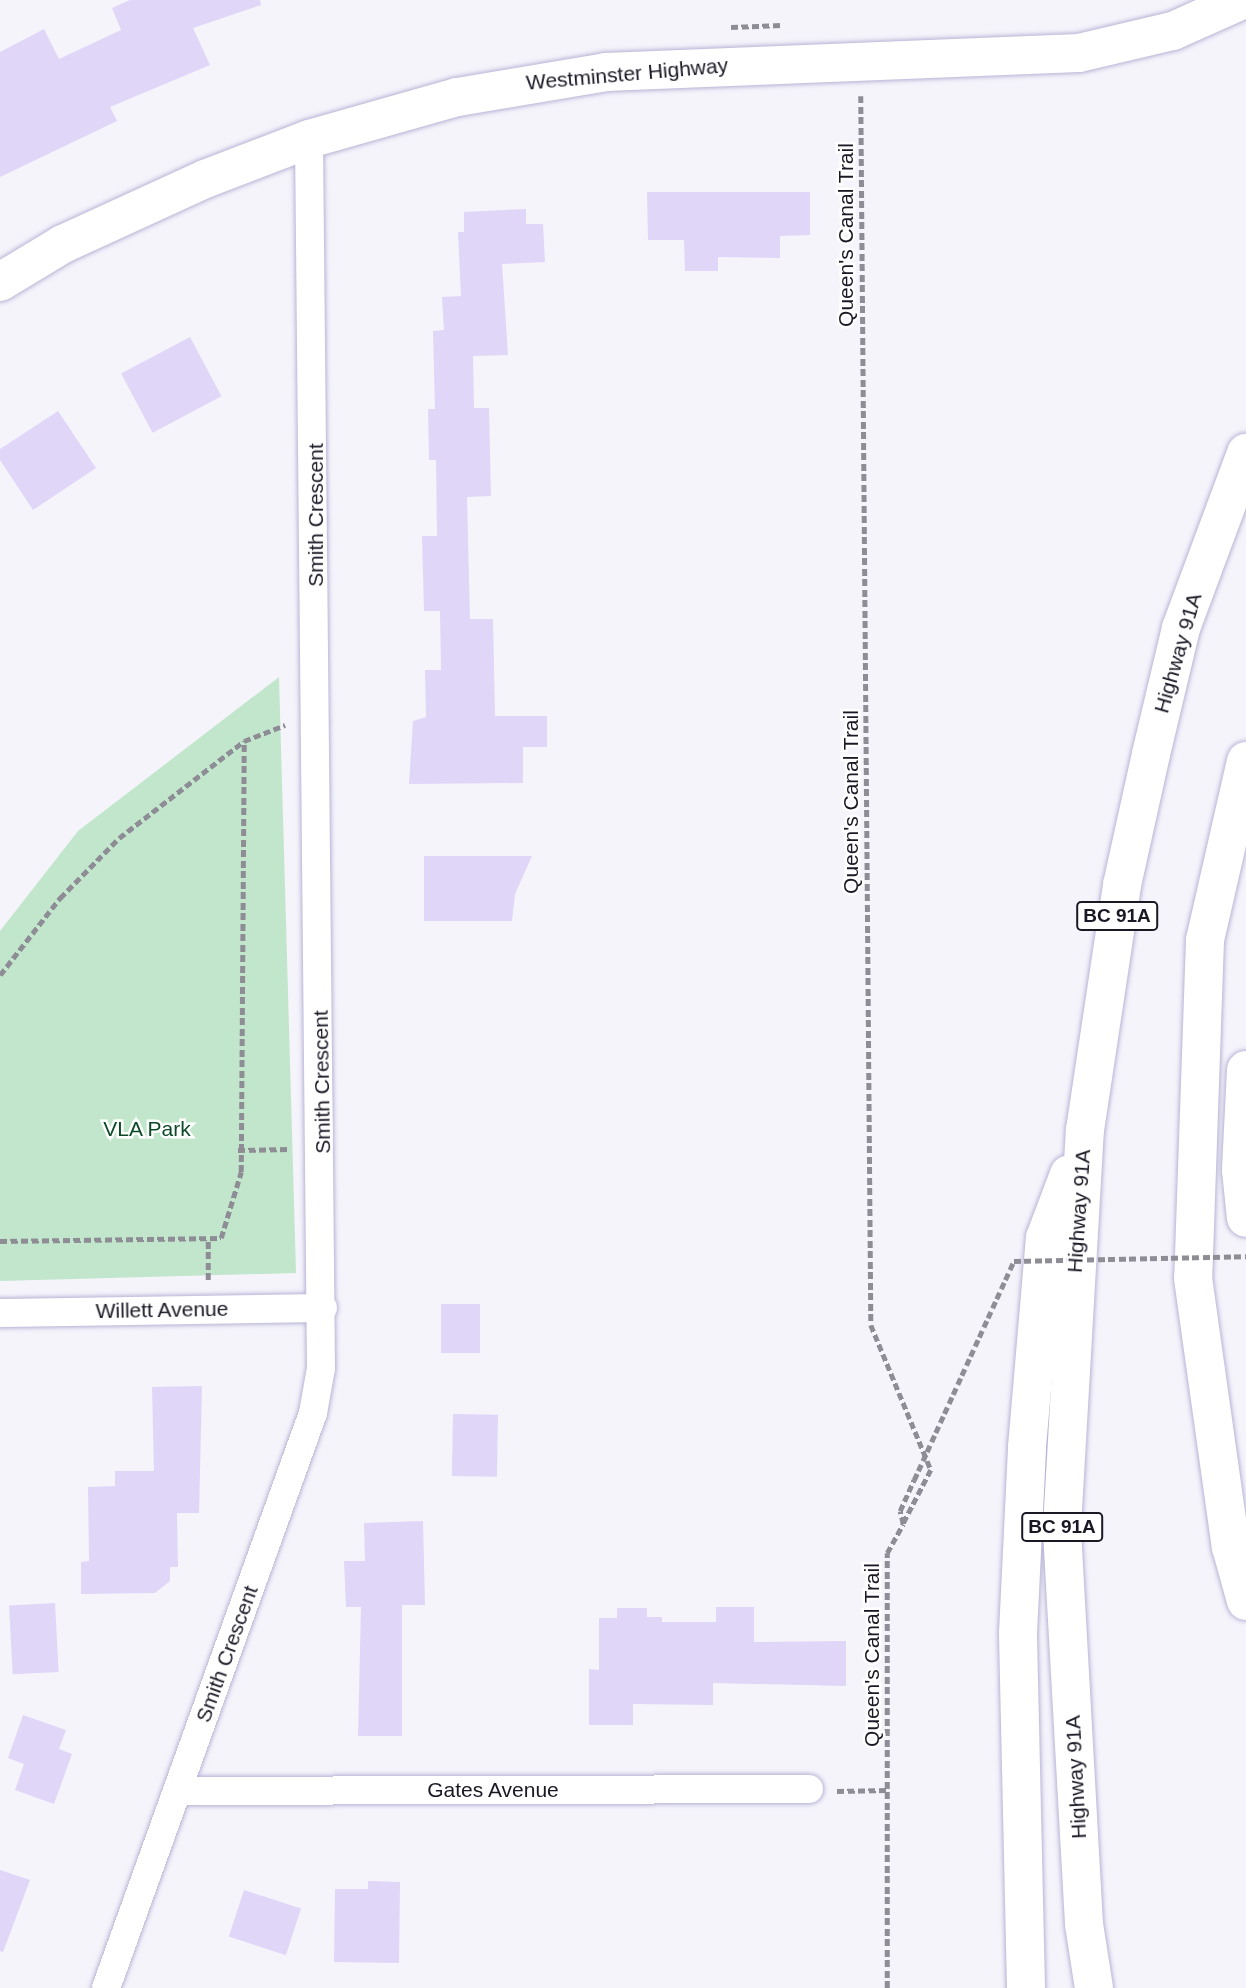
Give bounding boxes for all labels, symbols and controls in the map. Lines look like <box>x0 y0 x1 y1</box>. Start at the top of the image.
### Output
street label: Westminster Highway <box>525 53 729 95</box>
street label: Queen's Canal Trail <box>833 143 859 327</box>
street label: Smith Crescent <box>303 443 329 587</box>
street label: Highway 91A <box>1149 590 1207 716</box>
street label: Queen's Canal Trail <box>838 710 864 894</box>
road number: BC 91A <box>1075 900 1159 932</box>
street label: Smith Crescent <box>308 1010 336 1154</box>
park label: VLA Park <box>103 1116 191 1142</box>
street label: Highway 91A <box>1062 1148 1096 1274</box>
street label: Willett Avenue <box>95 1296 229 1324</box>
road number: BC 91A <box>1020 1512 1104 1542</box>
street label: Queen's Canal Trail <box>859 1563 885 1747</box>
street label: Smith Crescent <box>191 1582 263 1726</box>
street label: Highway 91A <box>1060 1715 1092 1839</box>
street label: Gates Avenue <box>427 1777 559 1803</box>

